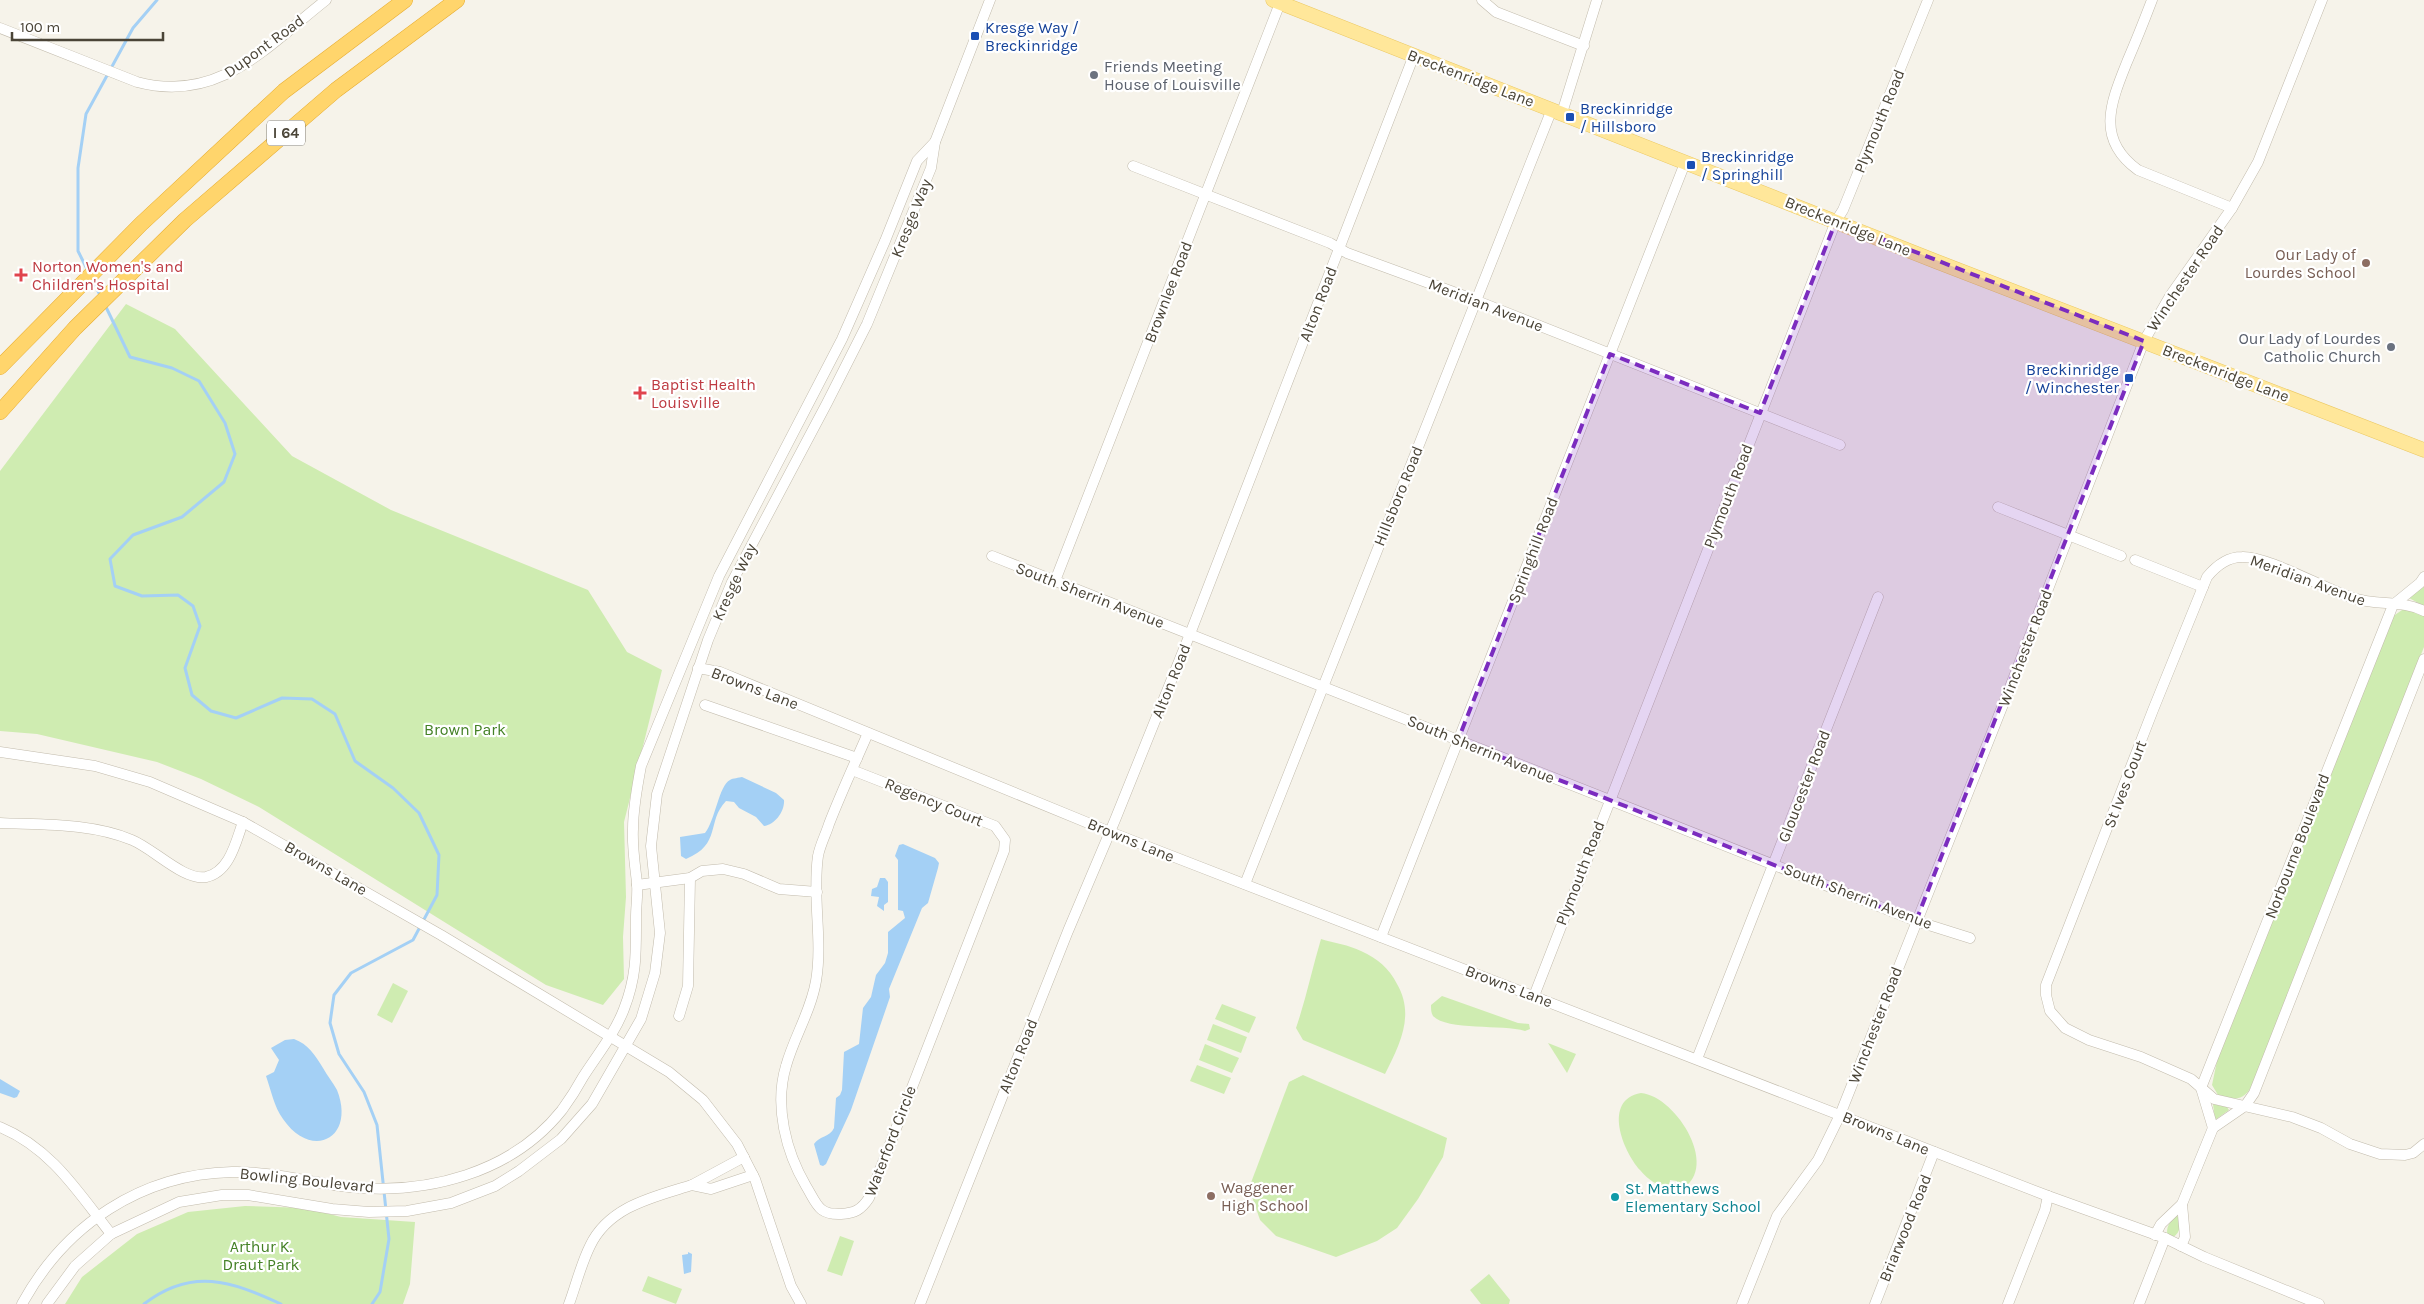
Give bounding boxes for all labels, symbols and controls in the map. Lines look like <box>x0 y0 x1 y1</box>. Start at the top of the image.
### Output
scale bar <box>12 10 164 42</box>
street label: Dupont Road <box>220 10 308 82</box>
text: 100 m <box>20 18 60 36</box>
place label: Kresge Way / Breckinridge <box>985 18 1079 55</box>
marker: Kresge Way / Breckinridge <box>969 30 981 42</box>
street label: Breckenridge Lane <box>1405 45 1537 111</box>
place label: Friends Meeting House of Louisville <box>1104 57 1241 94</box>
street label: Plymouth Road <box>1849 66 1909 176</box>
marker: Friends Meeting House of Louisville <box>1088 69 1100 81</box>
place label: Breckinridge / Hillsboro <box>1580 99 1673 136</box>
marker: Breckinridge / Hillsboro <box>1564 111 1576 123</box>
road number: I 64 <box>267 120 305 146</box>
place label: Breckinridge / Springhill <box>1701 147 1794 184</box>
marker: Breckinridge / Springhill <box>1685 159 1697 171</box>
street label: Kresge Way <box>887 175 936 260</box>
street label: Breckenridge Lane <box>1782 192 1914 260</box>
street label: Winchester Road <box>2142 221 2228 335</box>
street label: Brownlee Road <box>1140 239 1196 345</box>
place label: Our Lady of Lourdes School <box>2245 245 2357 282</box>
place label: Norton Women's and Children's Hospital <box>32 257 183 294</box>
marker: Our Lady of Lourdes School <box>2360 257 2372 269</box>
street label: Alton Road <box>1295 264 1341 344</box>
marker: Norton Women's and Children's Hospital <box>14 268 28 282</box>
street label: Meridian Avenue <box>1426 274 1546 336</box>
place label: Our Lady of Lourdes Catholic Church <box>2239 329 2381 366</box>
street label: Breckenridge Lane <box>2160 340 2292 406</box>
marker: Our Lady of Lourdes Catholic Church <box>2385 341 2397 353</box>
place label: Breckinridge / Winchester <box>2025 360 2119 397</box>
marker: Breckinridge / Winchester <box>2123 372 2135 384</box>
place label: Baptist Health Louisville <box>651 375 756 412</box>
marker: Baptist Health Louisville <box>633 386 647 400</box>
street label: Plymouth Road <box>1699 441 1757 551</box>
street label: Hillsboro Road <box>1369 443 1427 549</box>
street label: Springhill Road <box>1504 494 1562 606</box>
street label: Kresge Way <box>708 540 760 624</box>
street label: Meridian Avenue <box>2248 550 2368 610</box>
street label: South Sherrin Avenue <box>1013 558 1167 632</box>
street label: Winchester Road <box>1994 587 2056 709</box>
street label: Alton Road <box>1147 641 1195 721</box>
street label: Browns Lane <box>709 663 801 713</box>
street label: South Sherrin Avenue <box>1404 711 1558 787</box>
park label: Brown Park <box>424 720 506 739</box>
street label: Gloucester Road <box>1774 727 1834 845</box>
street label: St Ives Court <box>2100 737 2150 831</box>
street label: Norbourne Boulevard <box>2261 771 2333 921</box>
street label: Regency Court <box>882 774 986 830</box>
street label: Browns Lane <box>1085 814 1177 866</box>
street label: Plymouth Road <box>1551 818 1609 928</box>
street label: Browns Lane <box>281 837 371 899</box>
street label: South Sherrin Avenue <box>1781 859 1935 933</box>
street label: Browns Lane <box>1463 961 1555 1011</box>
street label: Winchester Road <box>1844 964 1906 1086</box>
street label: Alton Road <box>994 1016 1042 1096</box>
street label: Waterford Circle <box>860 1083 920 1199</box>
street label: Browns Lane <box>1840 1107 1932 1159</box>
street label: Bowling Boulevard <box>239 1163 375 1197</box>
street label: Briarwood Road <box>1875 1171 1935 1285</box>
place label: Waggener High School <box>1221 1178 1309 1215</box>
place label: St. Matthews Elementary School <box>1625 1179 1761 1216</box>
marker: Waggener High School <box>1205 1190 1217 1202</box>
marker: St. Matthews Elementary School <box>1609 1191 1621 1203</box>
park label: Arthur K. Draut Park <box>222 1237 300 1274</box>

